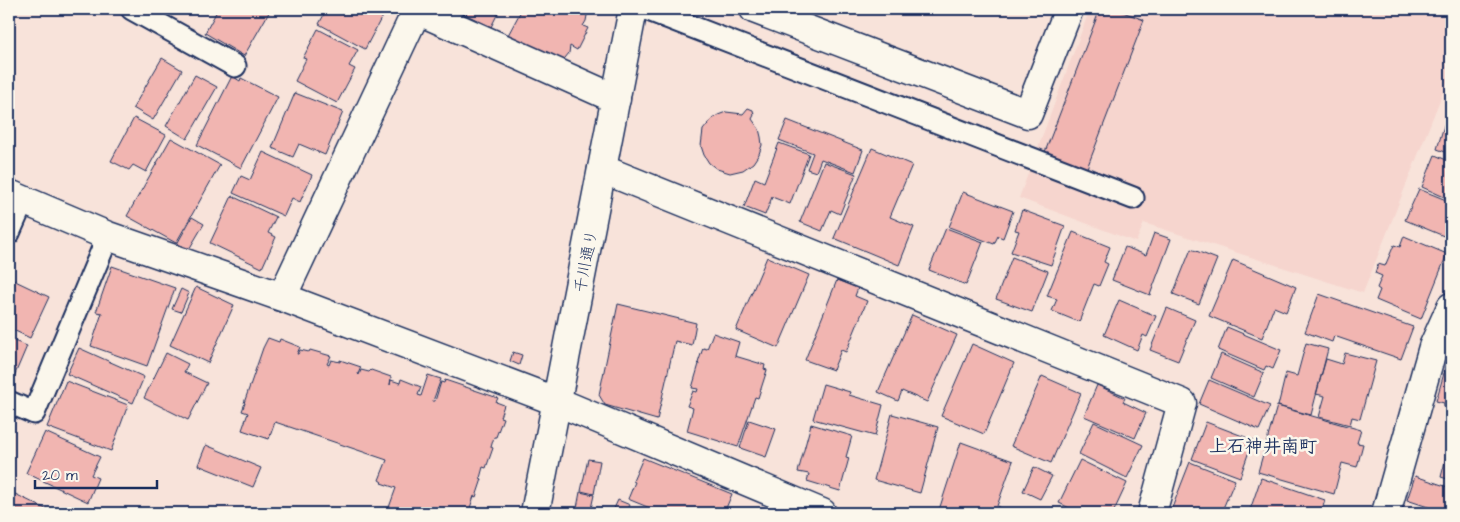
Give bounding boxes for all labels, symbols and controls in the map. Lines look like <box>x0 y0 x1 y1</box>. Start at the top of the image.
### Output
street label: 千川通り <box>569 228 603 295</box>
district label: 上石神井南町 <box>1209 434 1317 459</box>
scale bar <box>35 457 158 489</box>
text: 20 m <box>42 465 78 486</box>

